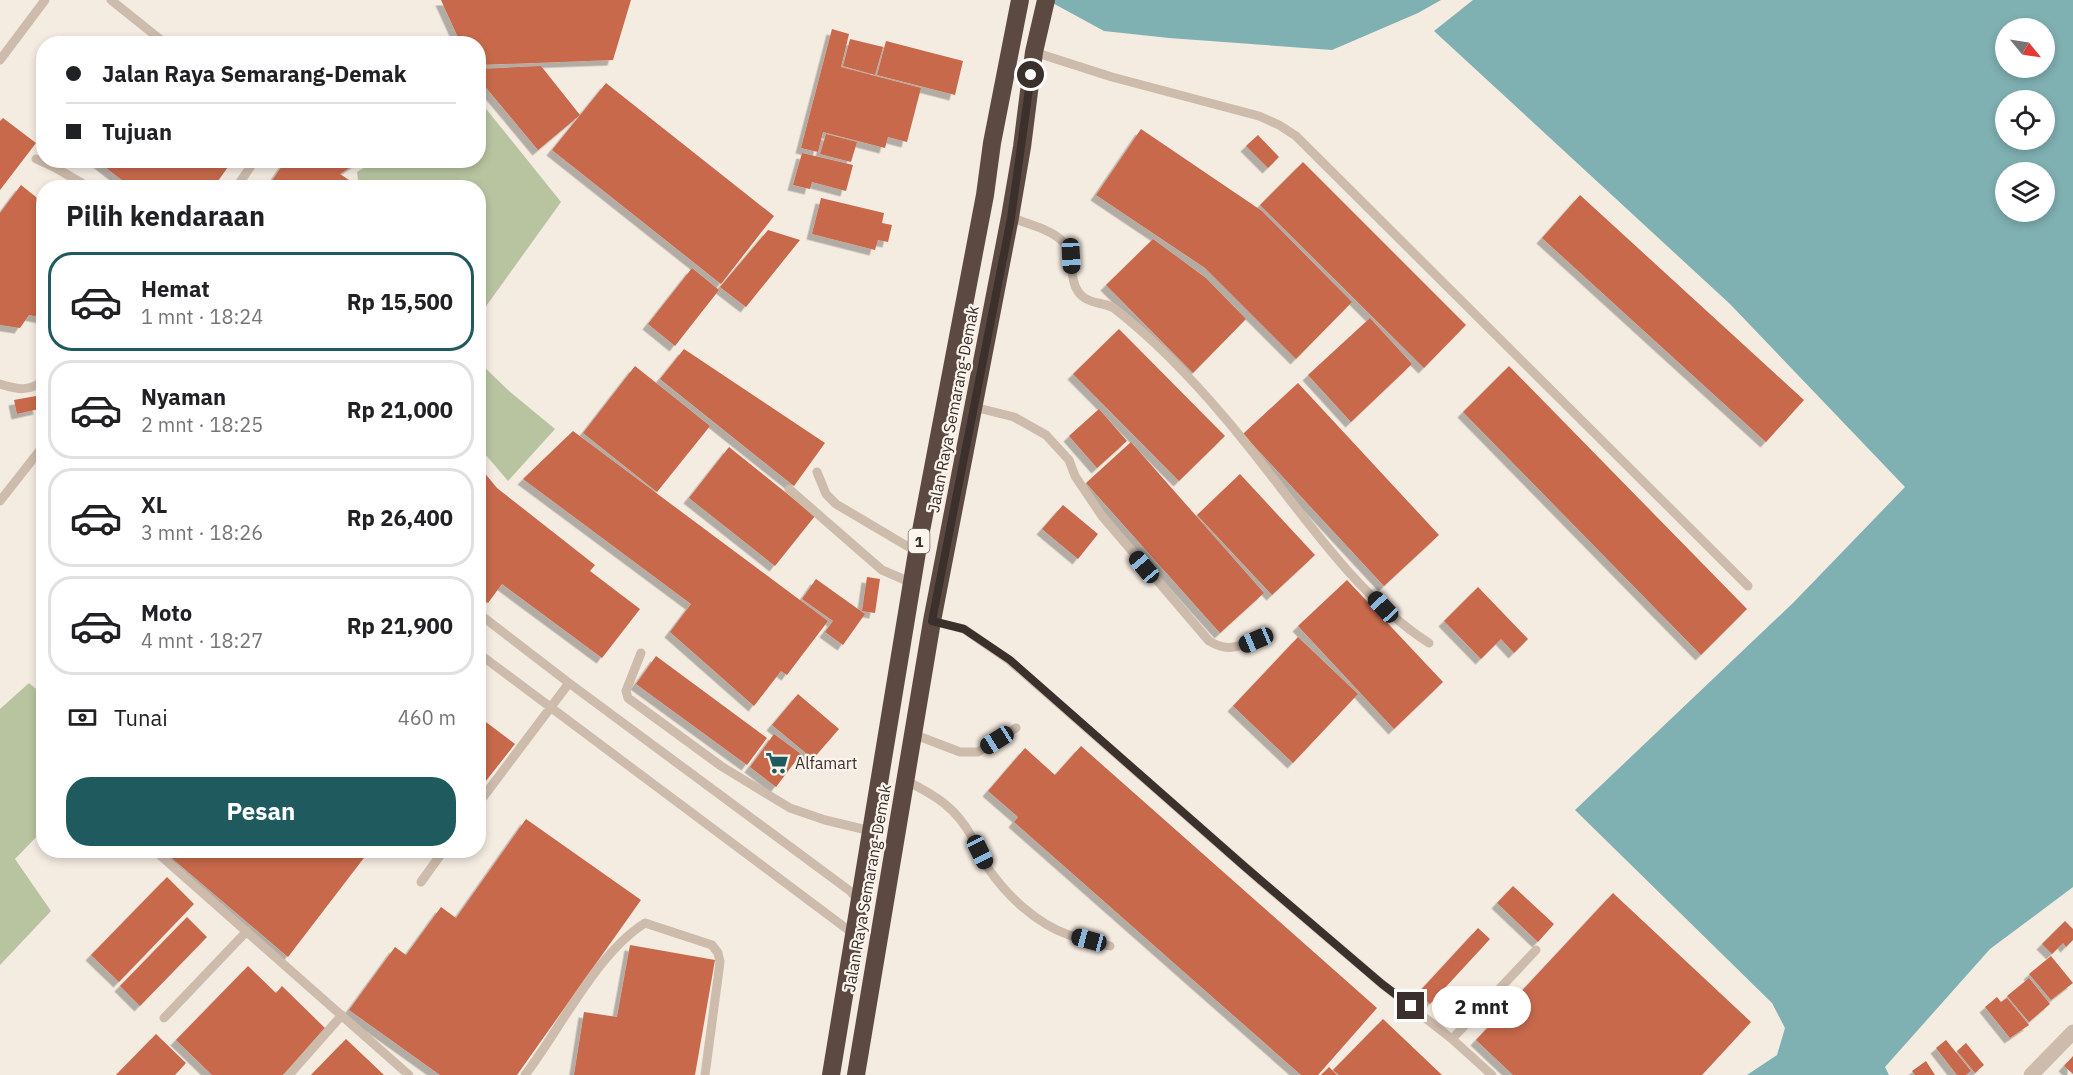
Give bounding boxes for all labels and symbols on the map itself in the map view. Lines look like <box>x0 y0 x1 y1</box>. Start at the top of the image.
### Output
north arrow <box>1995 18 2055 78</box>
route start <box>1017 61 1044 88</box>
car <box>1061 238 1081 274</box>
street label: Jalan Raya Semarang-Demak <box>923 303 983 514</box>
road number: 1 <box>908 529 930 553</box>
car <box>1126 547 1162 587</box>
car <box>1364 588 1402 626</box>
car <box>1236 625 1276 655</box>
car <box>977 723 1017 757</box>
supermarket icon: Alfamart <box>764 750 790 776</box>
place label: Alfamart <box>795 753 857 773</box>
street label: Jalan Raya Semarang-Demak <box>839 782 895 993</box>
car <box>964 832 996 872</box>
car <box>1069 927 1109 953</box>
callout: 2 mnt <box>1432 985 1531 1027</box>
route end <box>1397 992 1424 1019</box>

